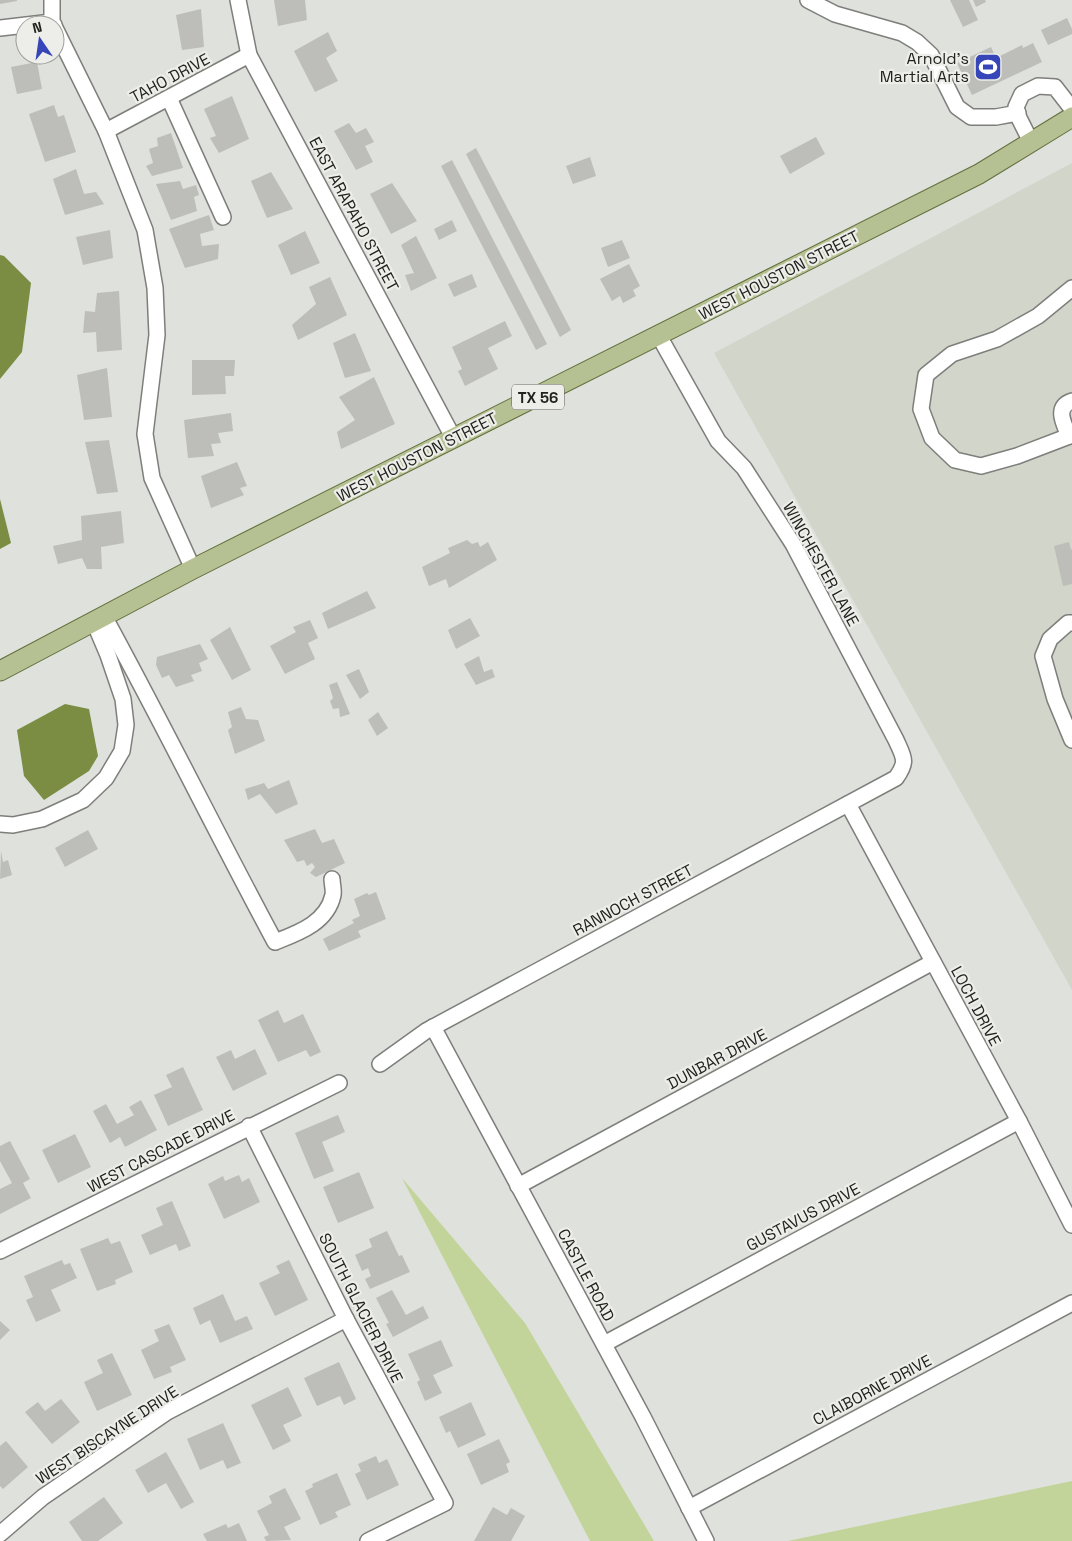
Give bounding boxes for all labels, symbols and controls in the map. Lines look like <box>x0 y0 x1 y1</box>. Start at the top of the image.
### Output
north arrow <box>15 15 65 65</box>
text: N <box>30 18 44 37</box>
street label: TAHO DRIVE <box>127 48 213 108</box>
place label: Arnold’s Martial Arts <box>880 48 969 87</box>
sports icon: Arnold’s Martial Arts <box>973 52 1003 82</box>
street label: EAST ARAPAHO STREET <box>304 133 404 295</box>
street label: WEST HOUSTON STREET <box>695 225 863 325</box>
road number: TX 56 <box>512 384 564 410</box>
street label: WEST HOUSTON STREET <box>333 407 501 507</box>
street label: WINCHESTER LANE <box>778 498 864 630</box>
street label: RANNOCH STREET <box>569 859 697 941</box>
street label: LOCH DRIVE <box>946 962 1006 1050</box>
street label: DUNBAR DRIVE <box>663 1024 771 1094</box>
street label: WEST CASCADE DRIVE <box>84 1105 238 1197</box>
street label: GUSTAVUS DRIVE <box>742 1178 864 1256</box>
street label: CASTLE ROAD <box>553 1225 619 1325</box>
street label: SOUTH GLACIER DRIVE <box>314 1230 408 1386</box>
street label: CLAIBORNE DRIVE <box>809 1350 935 1430</box>
street label: WEST BISCAYNE DRIVE <box>32 1381 182 1489</box>

